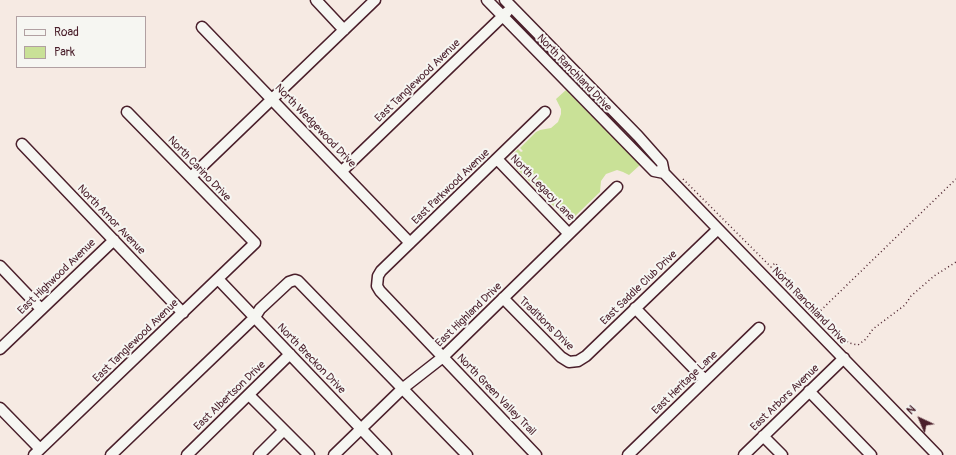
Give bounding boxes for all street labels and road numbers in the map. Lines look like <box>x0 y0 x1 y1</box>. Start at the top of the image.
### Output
street label: North Ranchland Drive <box>534 32 614 114</box>
street label: East Tanglewood Avenue <box>373 37 463 125</box>
street label: North Wedgewood Drive <box>272 82 358 170</box>
street label: North Carino Drive <box>165 134 233 204</box>
street label: East Parkwood Avenue <box>409 147 493 227</box>
street label: North Legacy Lane <box>507 152 577 224</box>
street label: North Amor Avenue <box>74 182 148 258</box>
street label: East Highwood Avenue <box>15 236 99 318</box>
street label: East Saddle Club Drive <box>598 248 680 328</box>
street label: North Ranchland Drive <box>769 265 849 347</box>
street label: East Highland Drive <box>433 280 505 350</box>
street label: Traditions Drive <box>516 295 576 353</box>
street label: East Tanglewood Avenue <box>91 297 181 385</box>
street label: North Breckon Drive <box>274 321 348 397</box>
street label: East Heritage Lane <box>650 348 720 418</box>
street label: North Green Valley Trail <box>454 351 538 439</box>
street label: East Albertson Drive <box>191 358 269 434</box>
street label: East Arbors Avenue <box>748 362 822 434</box>

